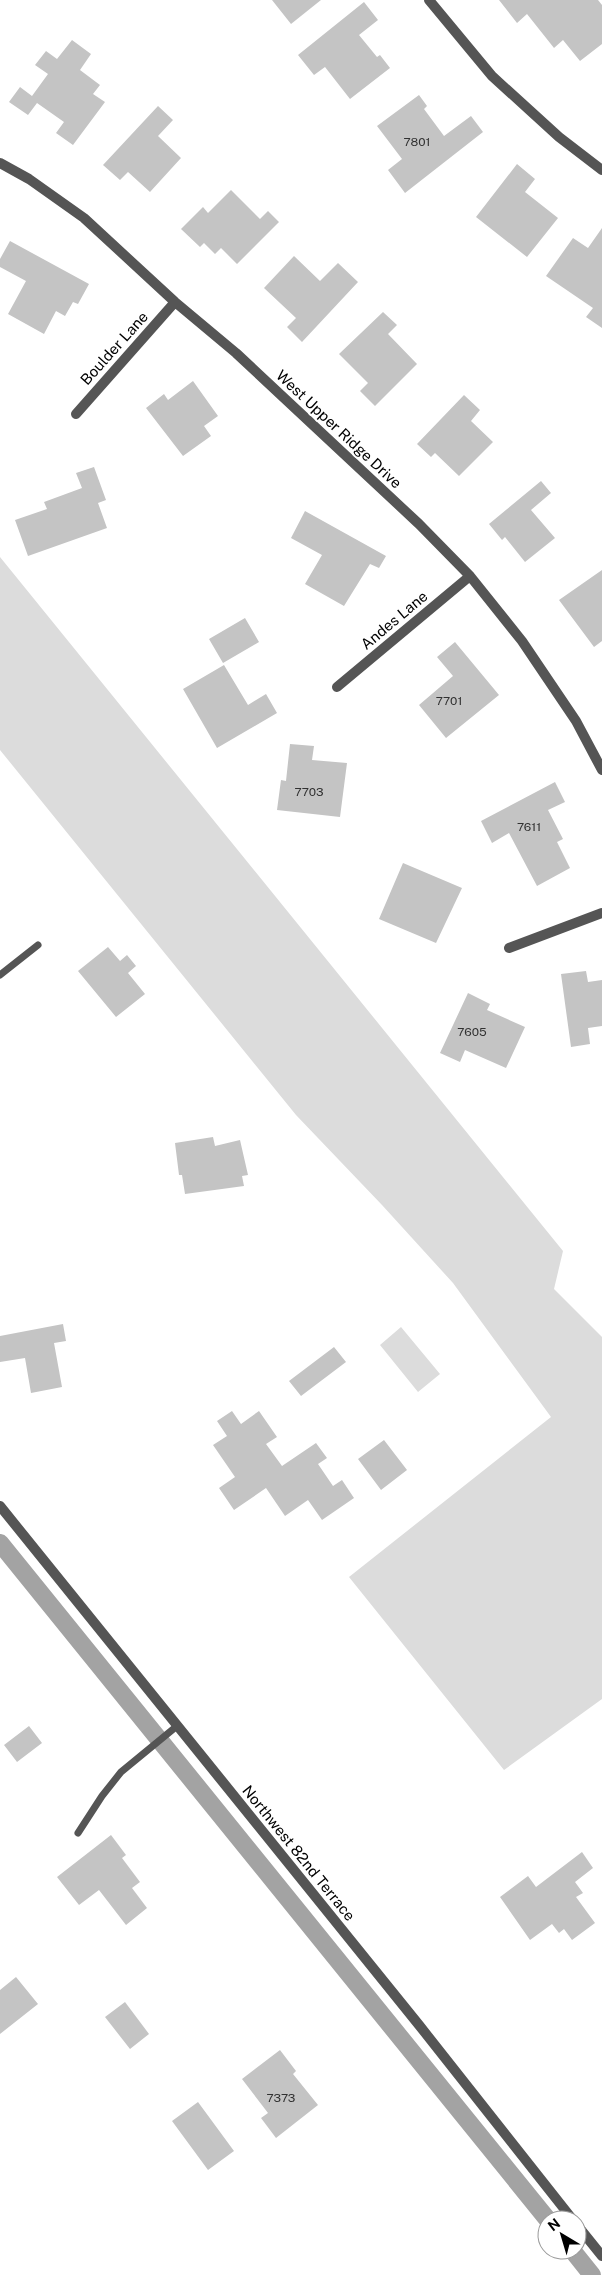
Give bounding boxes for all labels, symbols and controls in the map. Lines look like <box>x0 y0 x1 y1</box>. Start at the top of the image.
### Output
house number: 7801 <box>404 135 430 149</box>
street label: Boulder Lane <box>77 308 151 388</box>
street label: West Upper Ridge Drive <box>273 366 405 492</box>
street label: Andes Lane <box>357 587 431 653</box>
house number: 7701 <box>436 694 462 708</box>
house number: 7703 <box>294 785 324 799</box>
house number: 7611 <box>517 820 541 834</box>
house number: 7605 <box>457 1025 487 1039</box>
street label: Northwest 82nd Terrace <box>239 1782 359 1924</box>
house number: 7373 <box>267 2091 295 2105</box>
north arrow <box>537 2210 587 2260</box>
text: N <box>545 2215 563 2234</box>

